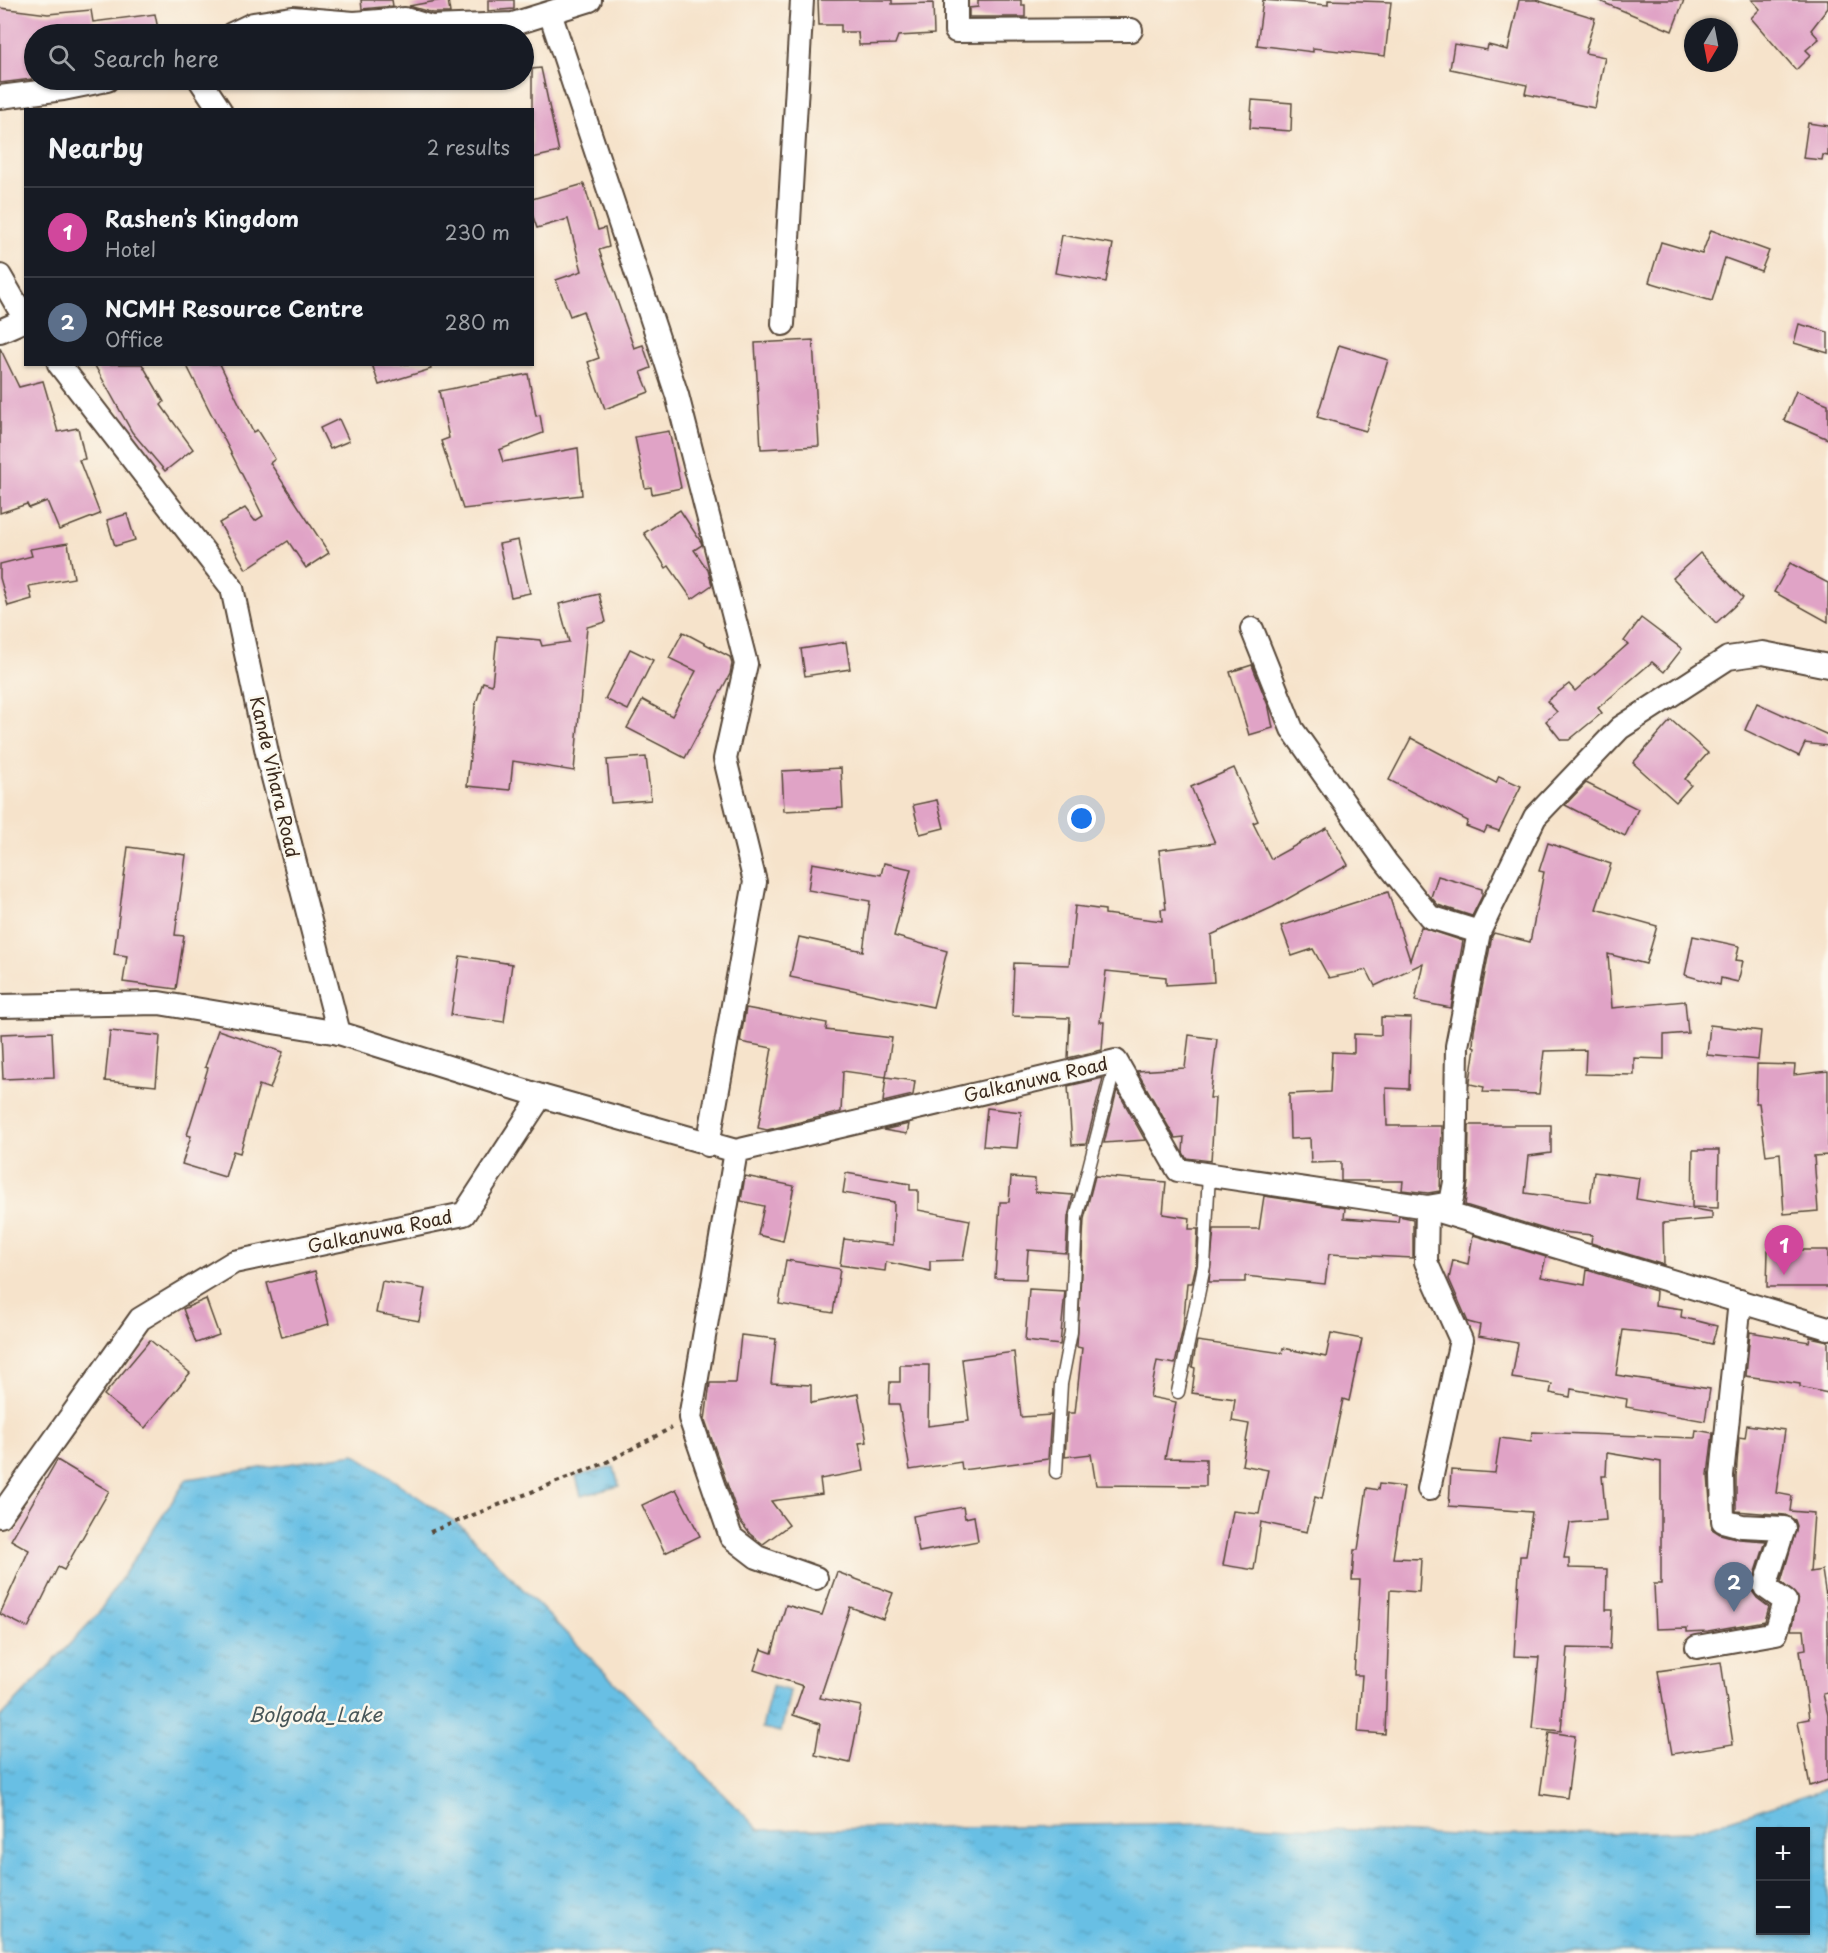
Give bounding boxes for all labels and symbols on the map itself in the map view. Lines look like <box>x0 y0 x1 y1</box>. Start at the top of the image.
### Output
north arrow <box>1684 18 1738 72</box>
street label: Kande Vihara Road <box>244 693 307 860</box>
your location <box>1067 804 1096 833</box>
street label: Galkanuwa Road <box>961 1049 1110 1108</box>
street label: Galkanuwa Road <box>305 1202 455 1259</box>
pin: 1 <box>1764 1226 1804 1275</box>
pin: 2 <box>1714 1562 1754 1612</box>
water label: Bolgoda_Lake <box>248 1699 383 1729</box>

